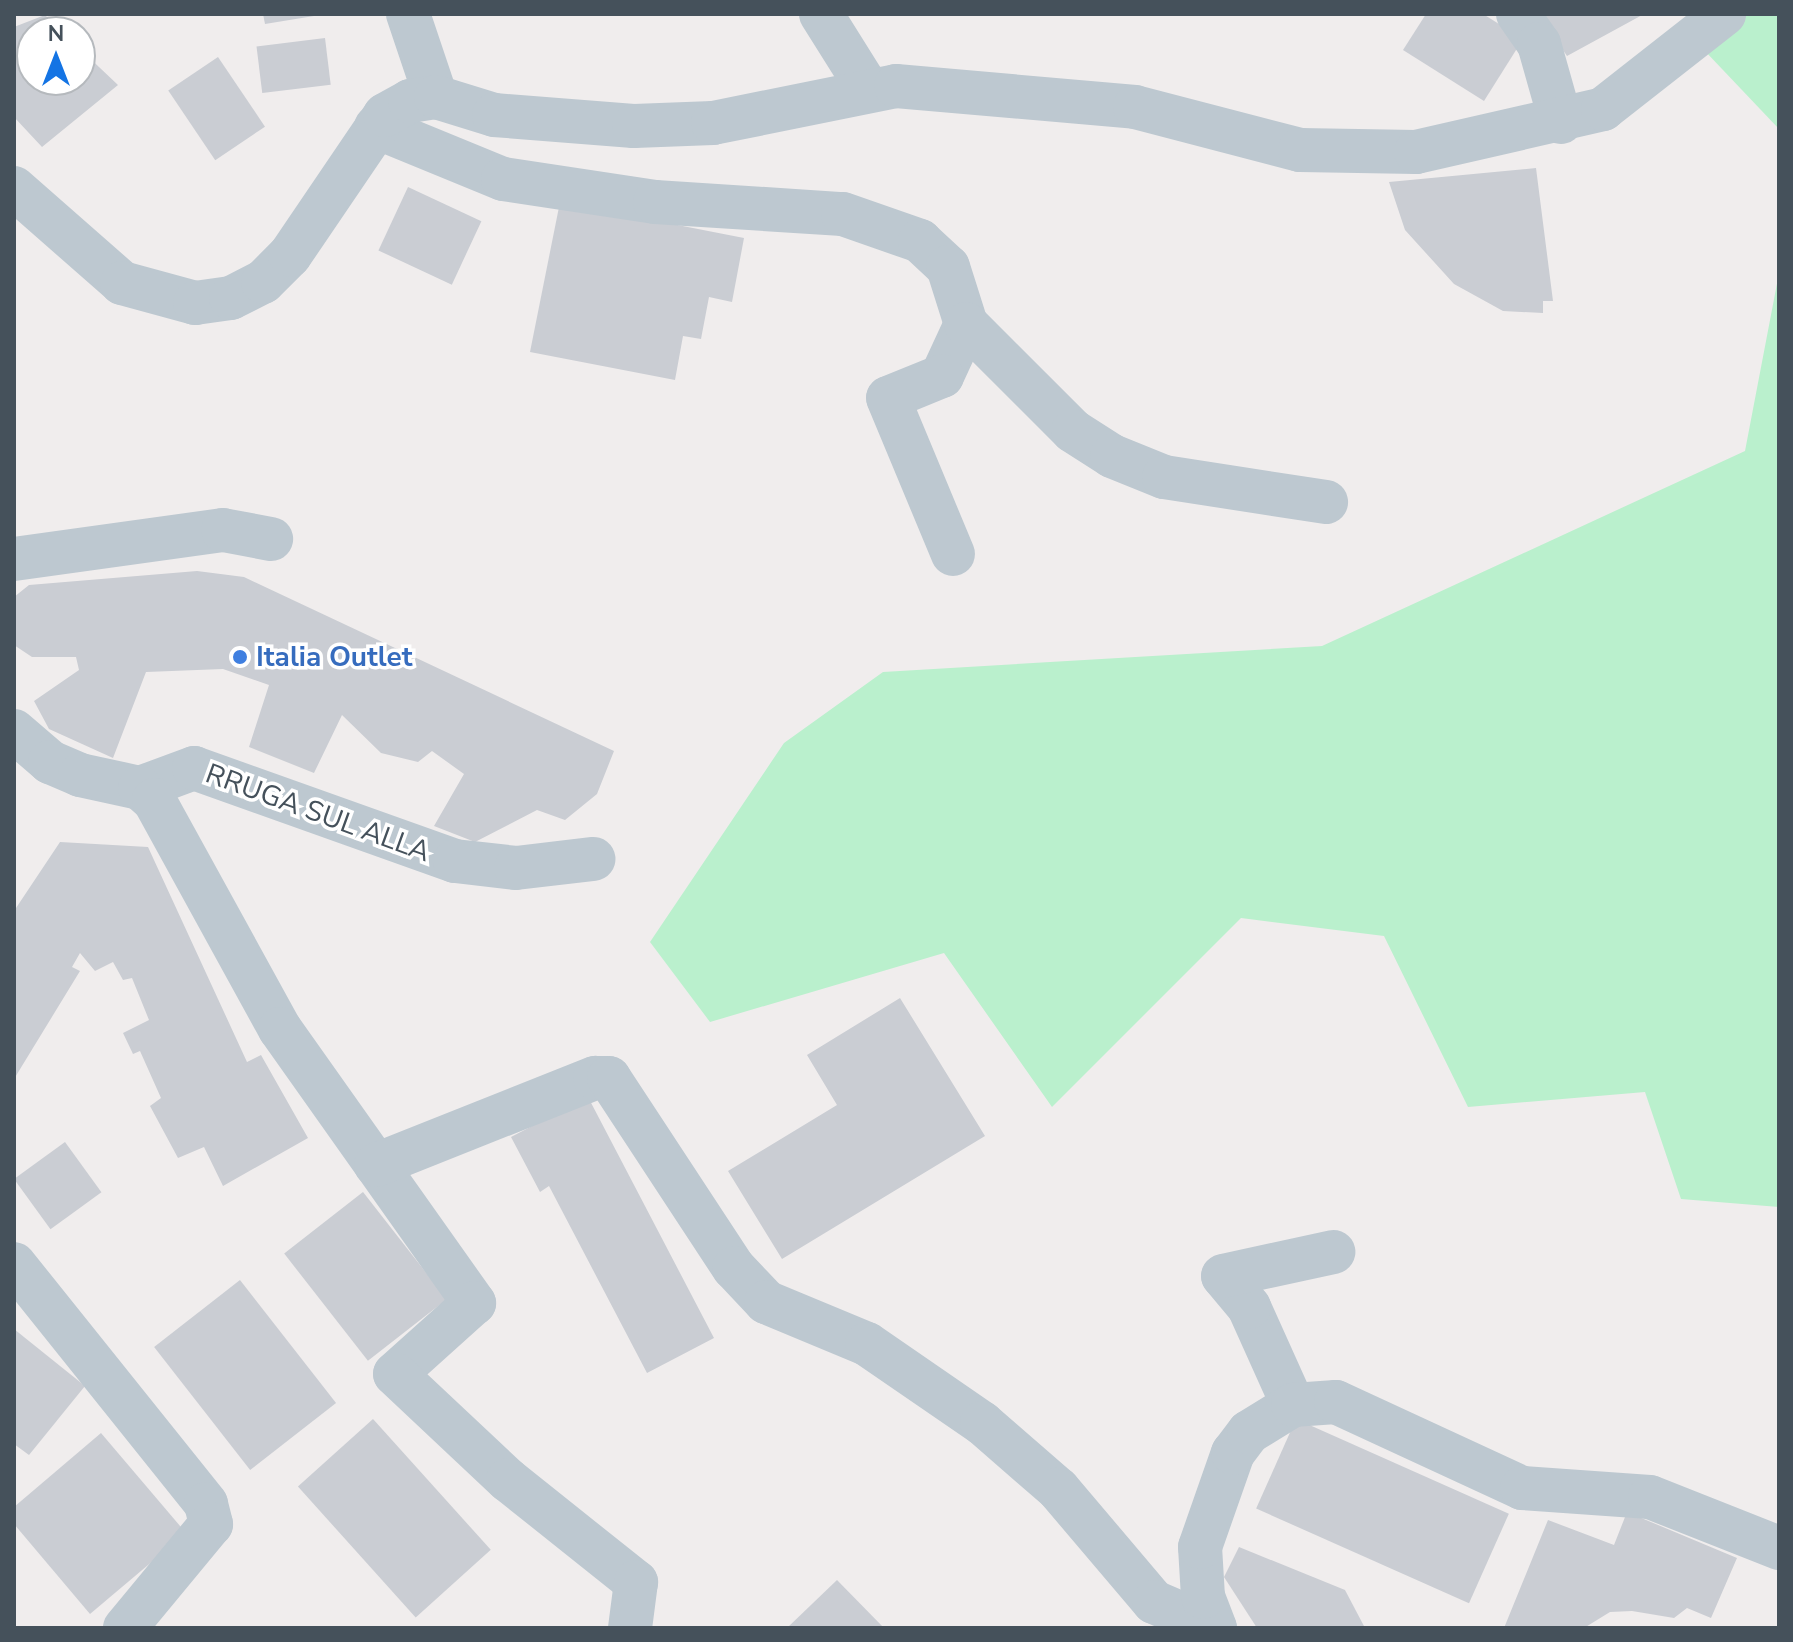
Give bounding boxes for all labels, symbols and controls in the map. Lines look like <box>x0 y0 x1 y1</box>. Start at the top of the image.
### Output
north arrow <box>16 16 96 96</box>
text: N <box>48 19 64 49</box>
place label: Italia Outlet <box>256 640 412 674</box>
marker: Italia Outlet <box>231 648 249 666</box>
street label: RRUGA SUL ALLA <box>201 757 435 869</box>

